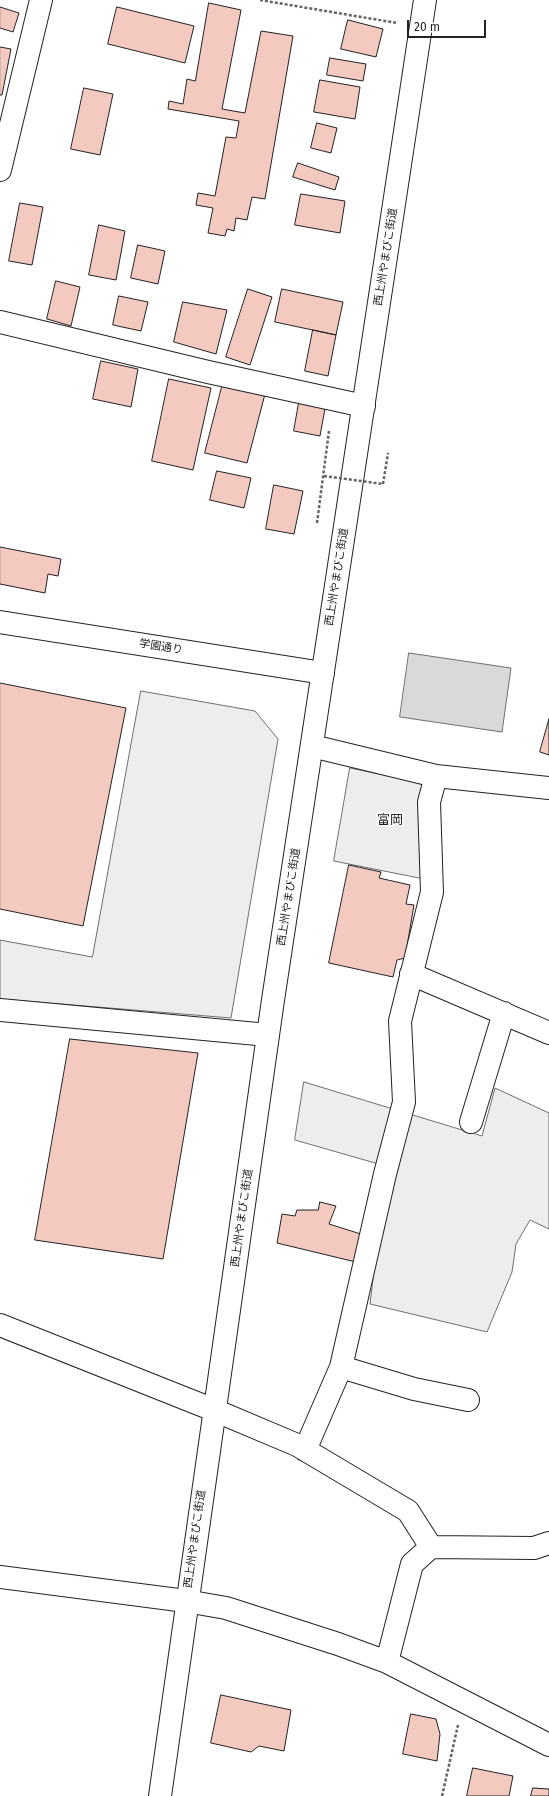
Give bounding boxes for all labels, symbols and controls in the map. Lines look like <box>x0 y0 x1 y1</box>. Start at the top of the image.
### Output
scale bar <box>409 12 488 38</box>
text: 20 m <box>414 20 440 34</box>
street label: 西上州やまびこ街道 <box>372 207 400 307</box>
street label: 西上州やまびこ街道 <box>323 527 351 627</box>
street label: 学園通り <box>138 637 184 657</box>
district label: 富岡 <box>377 812 403 828</box>
street label: 西上州やまびこ街道 <box>275 847 303 947</box>
street label: 西上州やまびこ街道 <box>229 1168 255 1268</box>
street label: 西上州やまびこ街道 <box>182 1489 208 1589</box>

